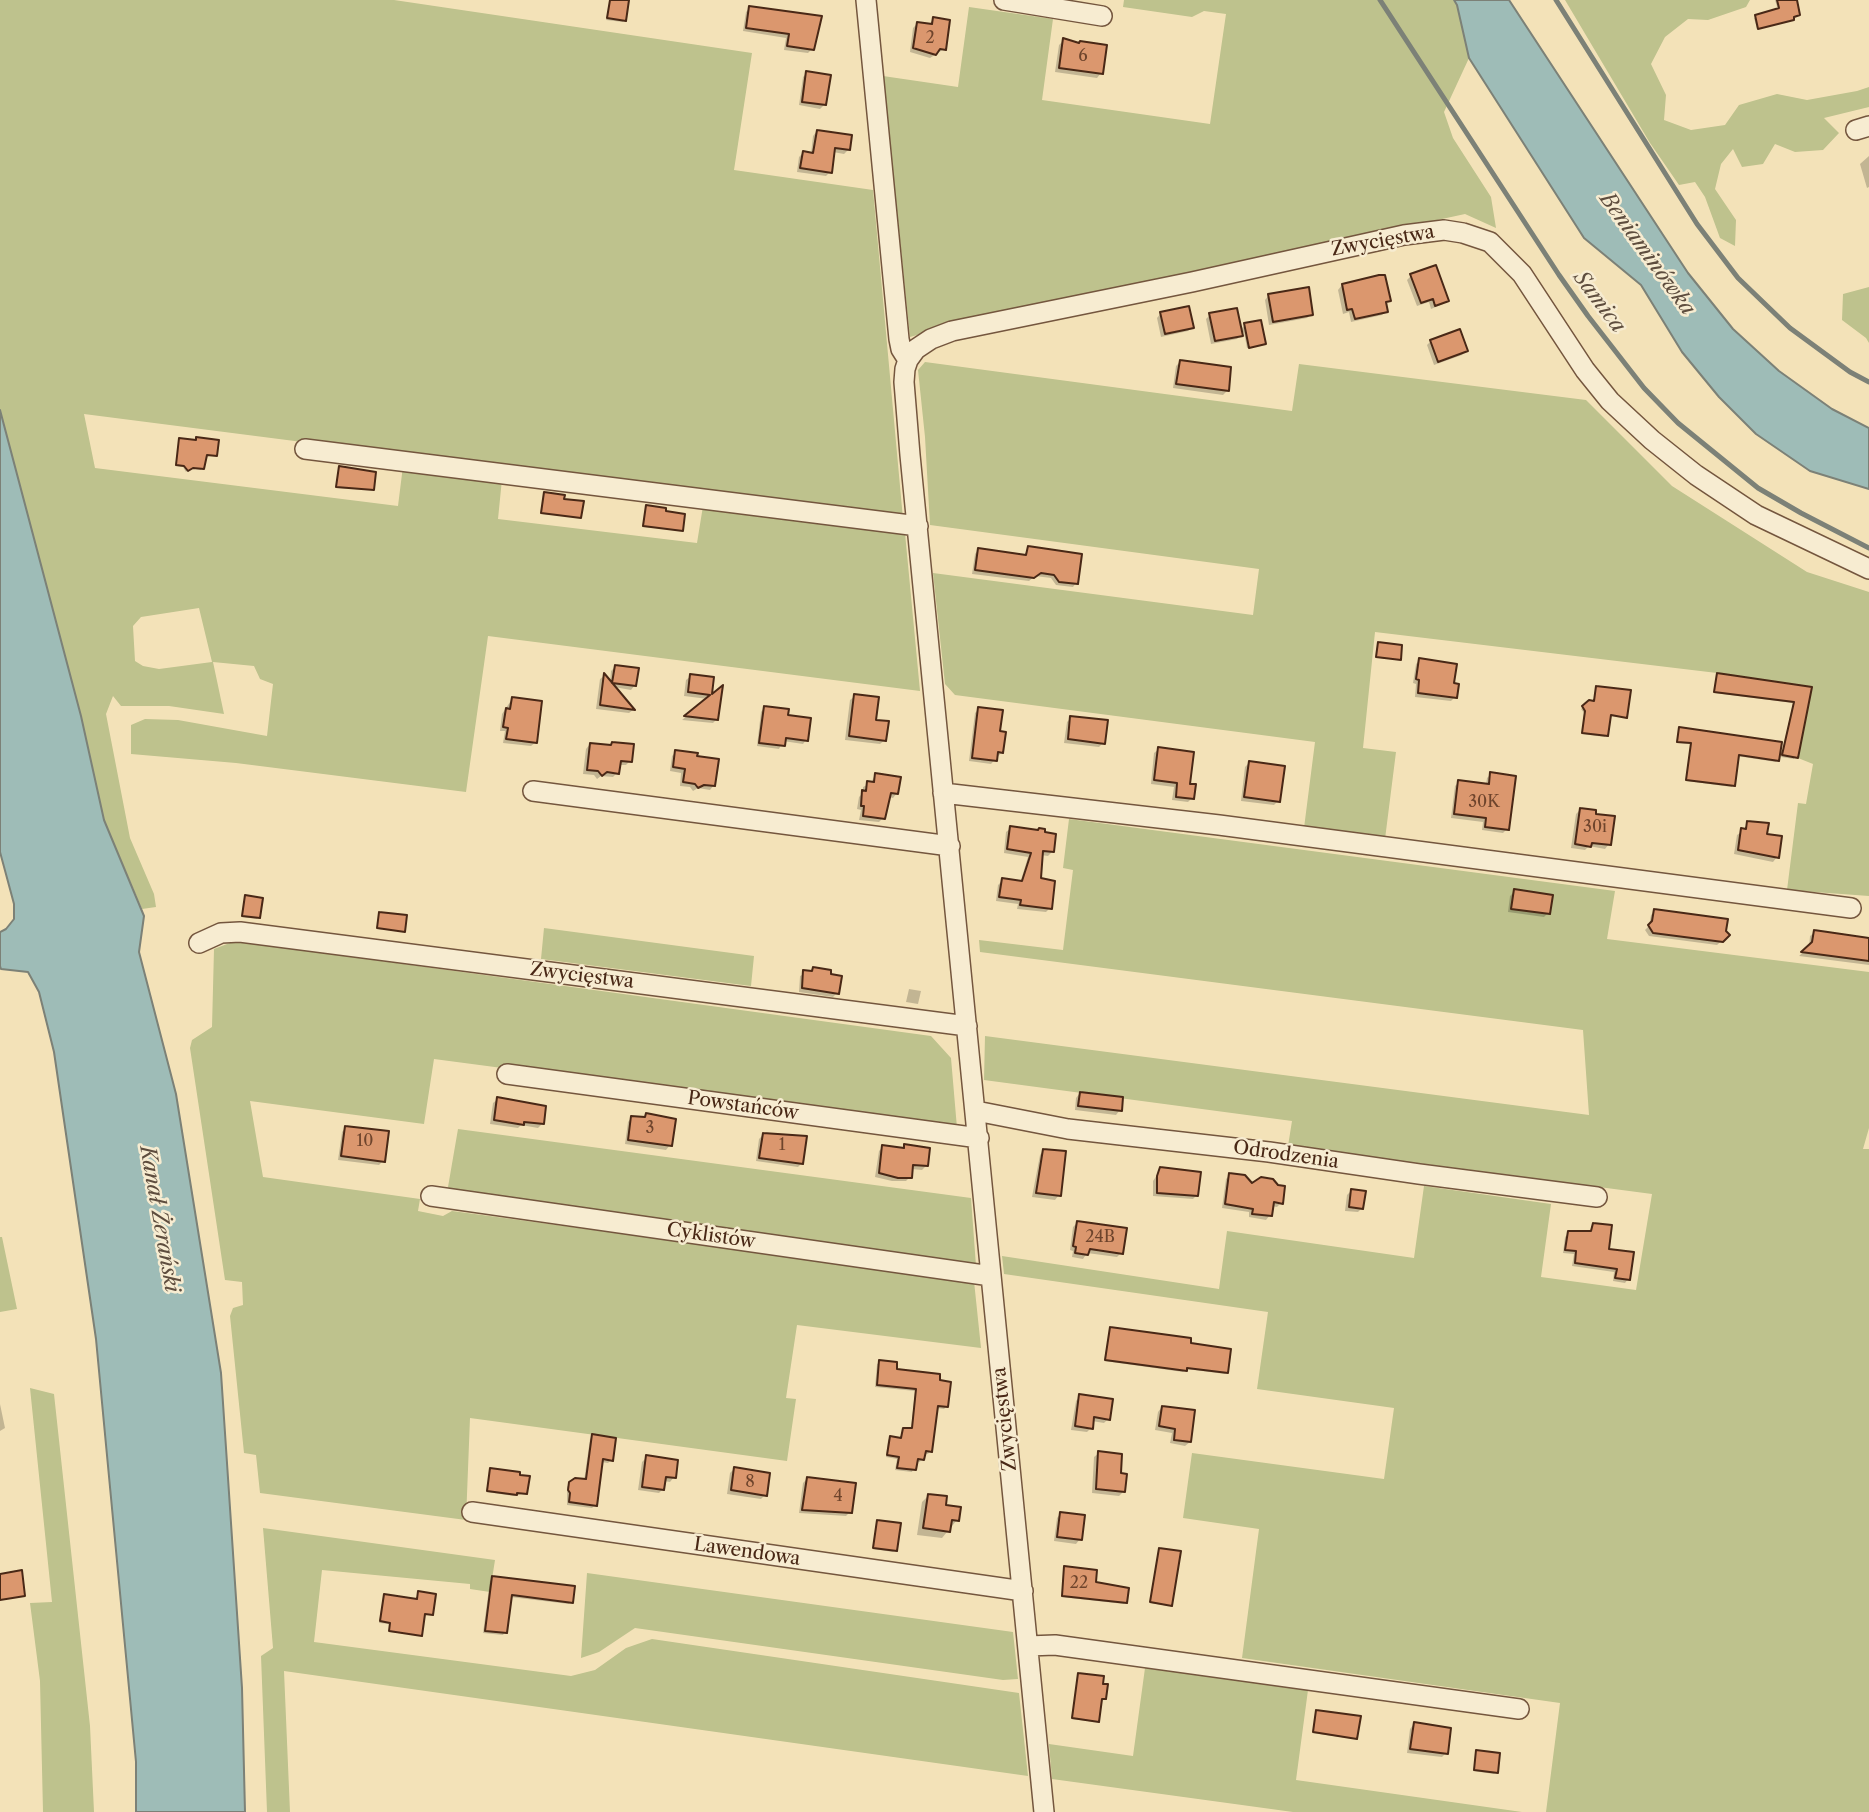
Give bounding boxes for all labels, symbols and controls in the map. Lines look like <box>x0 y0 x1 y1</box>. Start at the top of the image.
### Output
house number: 2 <box>925 28 935 48</box>
house number: 6 <box>1078 46 1088 66</box>
water label: Beniaminówka <box>1594 188 1700 320</box>
street label: Zwycięstwa <box>1330 221 1436 261</box>
water label: Samica <box>1568 266 1630 338</box>
house number: 30K <box>1468 792 1500 812</box>
house number: 30i <box>1583 817 1607 837</box>
street label: Zwycięstwa <box>529 958 635 994</box>
street label: Powstańców <box>686 1087 800 1125</box>
house number: 3 <box>646 1118 654 1138</box>
house number: 10 <box>357 1131 373 1151</box>
house number: 1 <box>779 1135 785 1155</box>
street label: Odrodzenia <box>1232 1136 1340 1174</box>
water label: Kanał Żerański <box>134 1144 184 1294</box>
street label: Cyklistów <box>665 1219 757 1253</box>
house number: 24B <box>1085 1227 1115 1247</box>
street label: Zwycięstwa <box>988 1366 1022 1472</box>
house number: 8 <box>745 1472 755 1492</box>
house number: 4 <box>833 1486 843 1506</box>
street label: Lawendowa <box>692 1533 802 1571</box>
house number: 22 <box>1070 1573 1088 1593</box>

